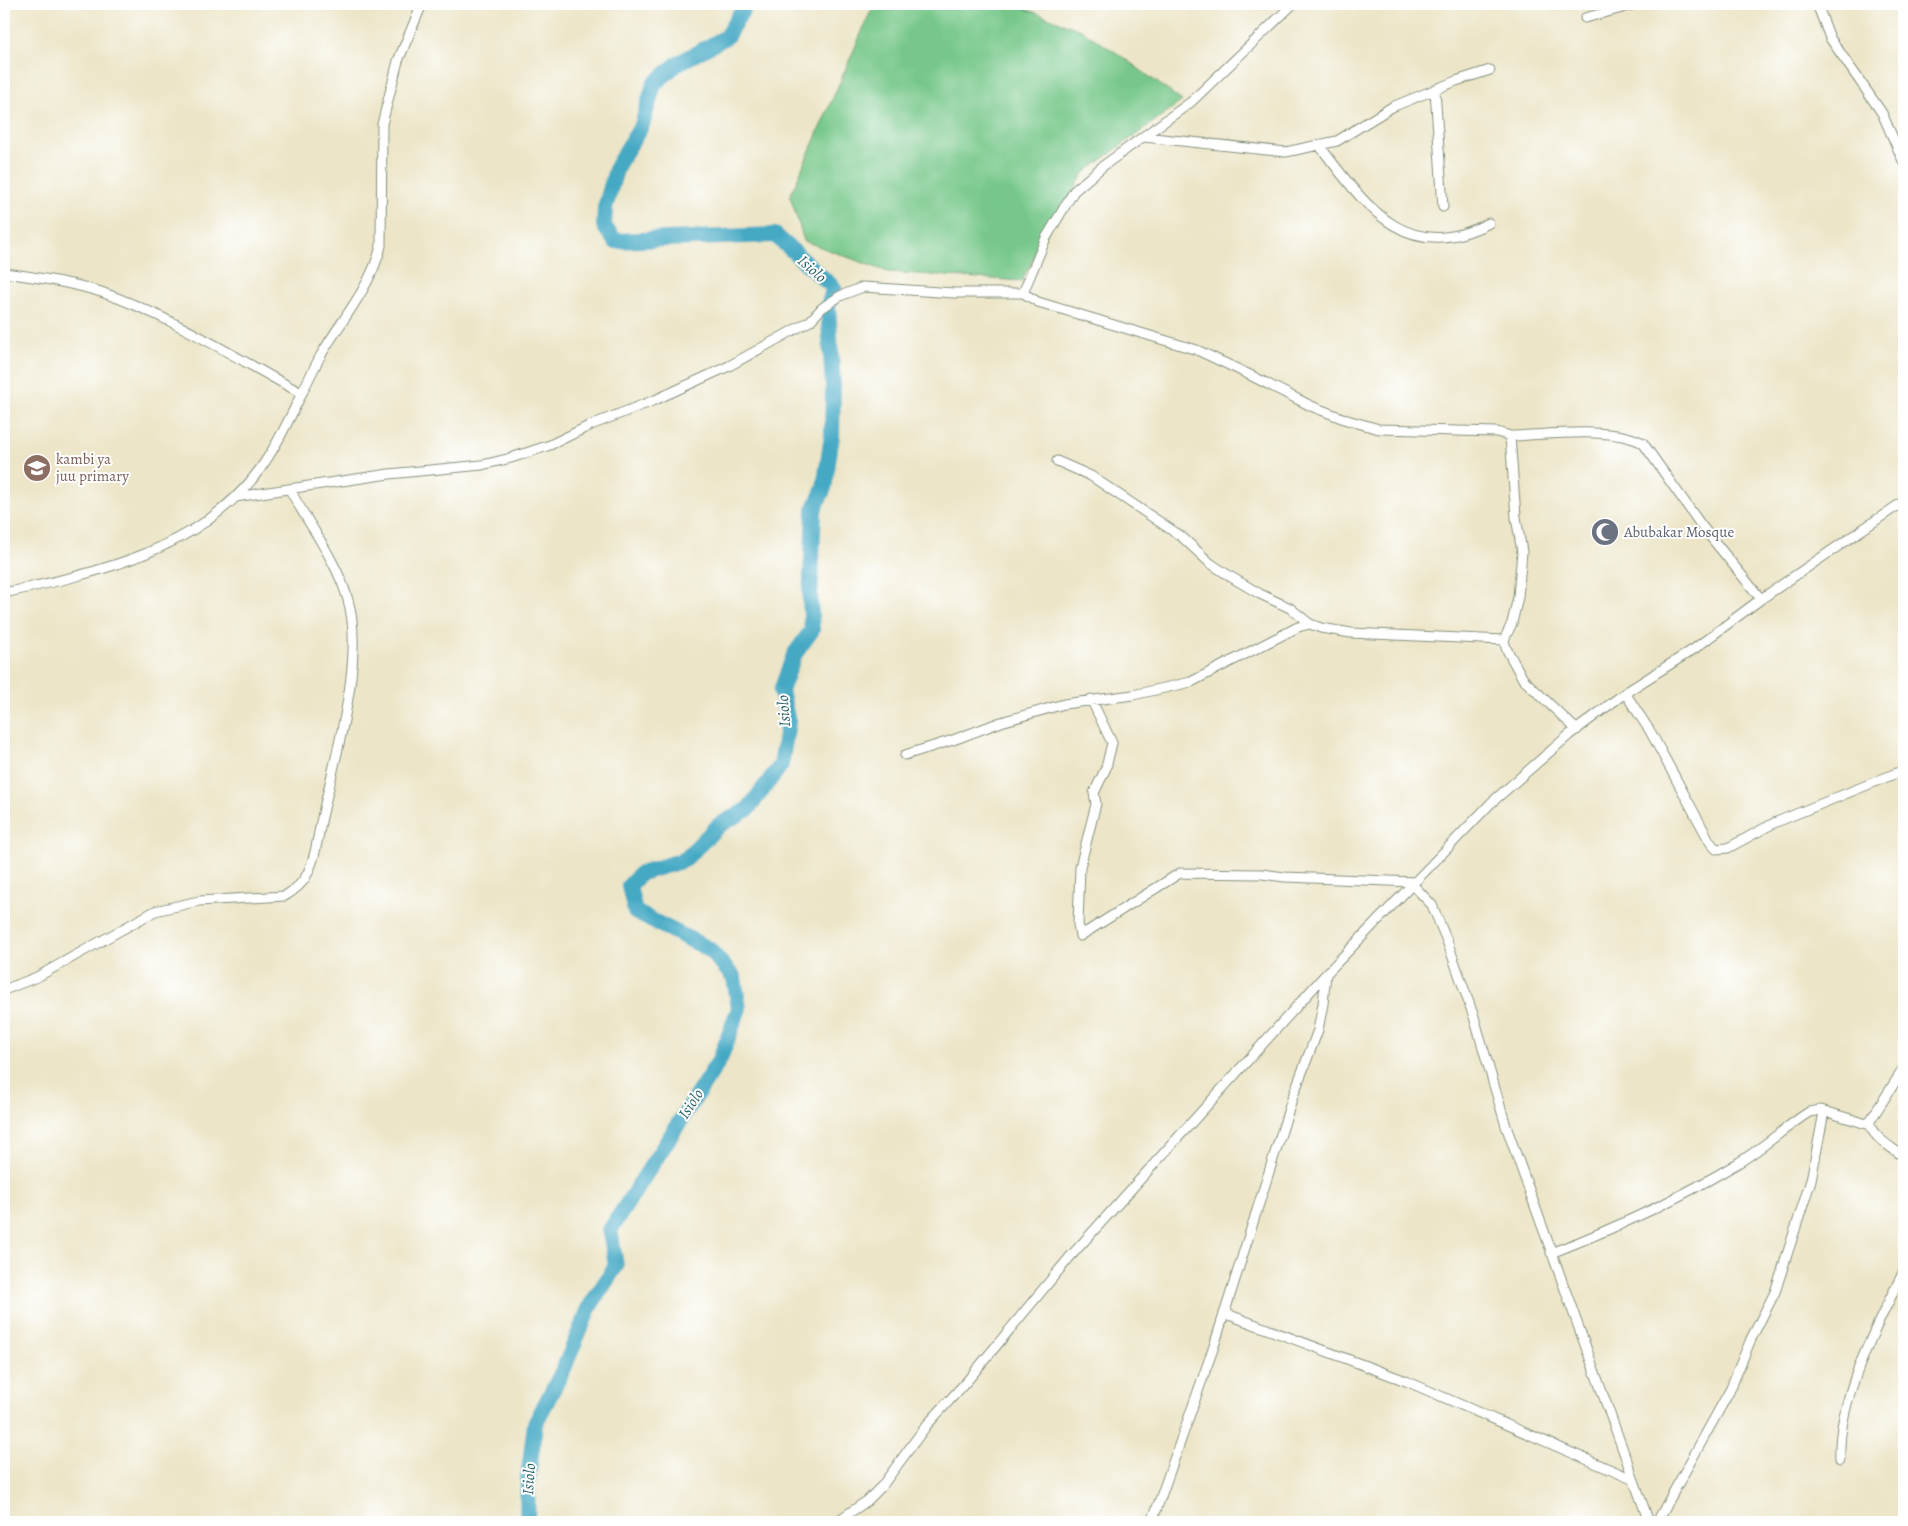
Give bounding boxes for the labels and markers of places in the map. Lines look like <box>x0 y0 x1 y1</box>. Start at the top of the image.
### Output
place label: kambi ya juu primary <box>56 449 129 486</box>
school or university icon: kambi ya juu primary <box>22 453 52 483</box>
mosque icon: Abubakar Mosque <box>1590 517 1620 547</box>
place label: Abubakar Mosque <box>1623 522 1734 542</box>

